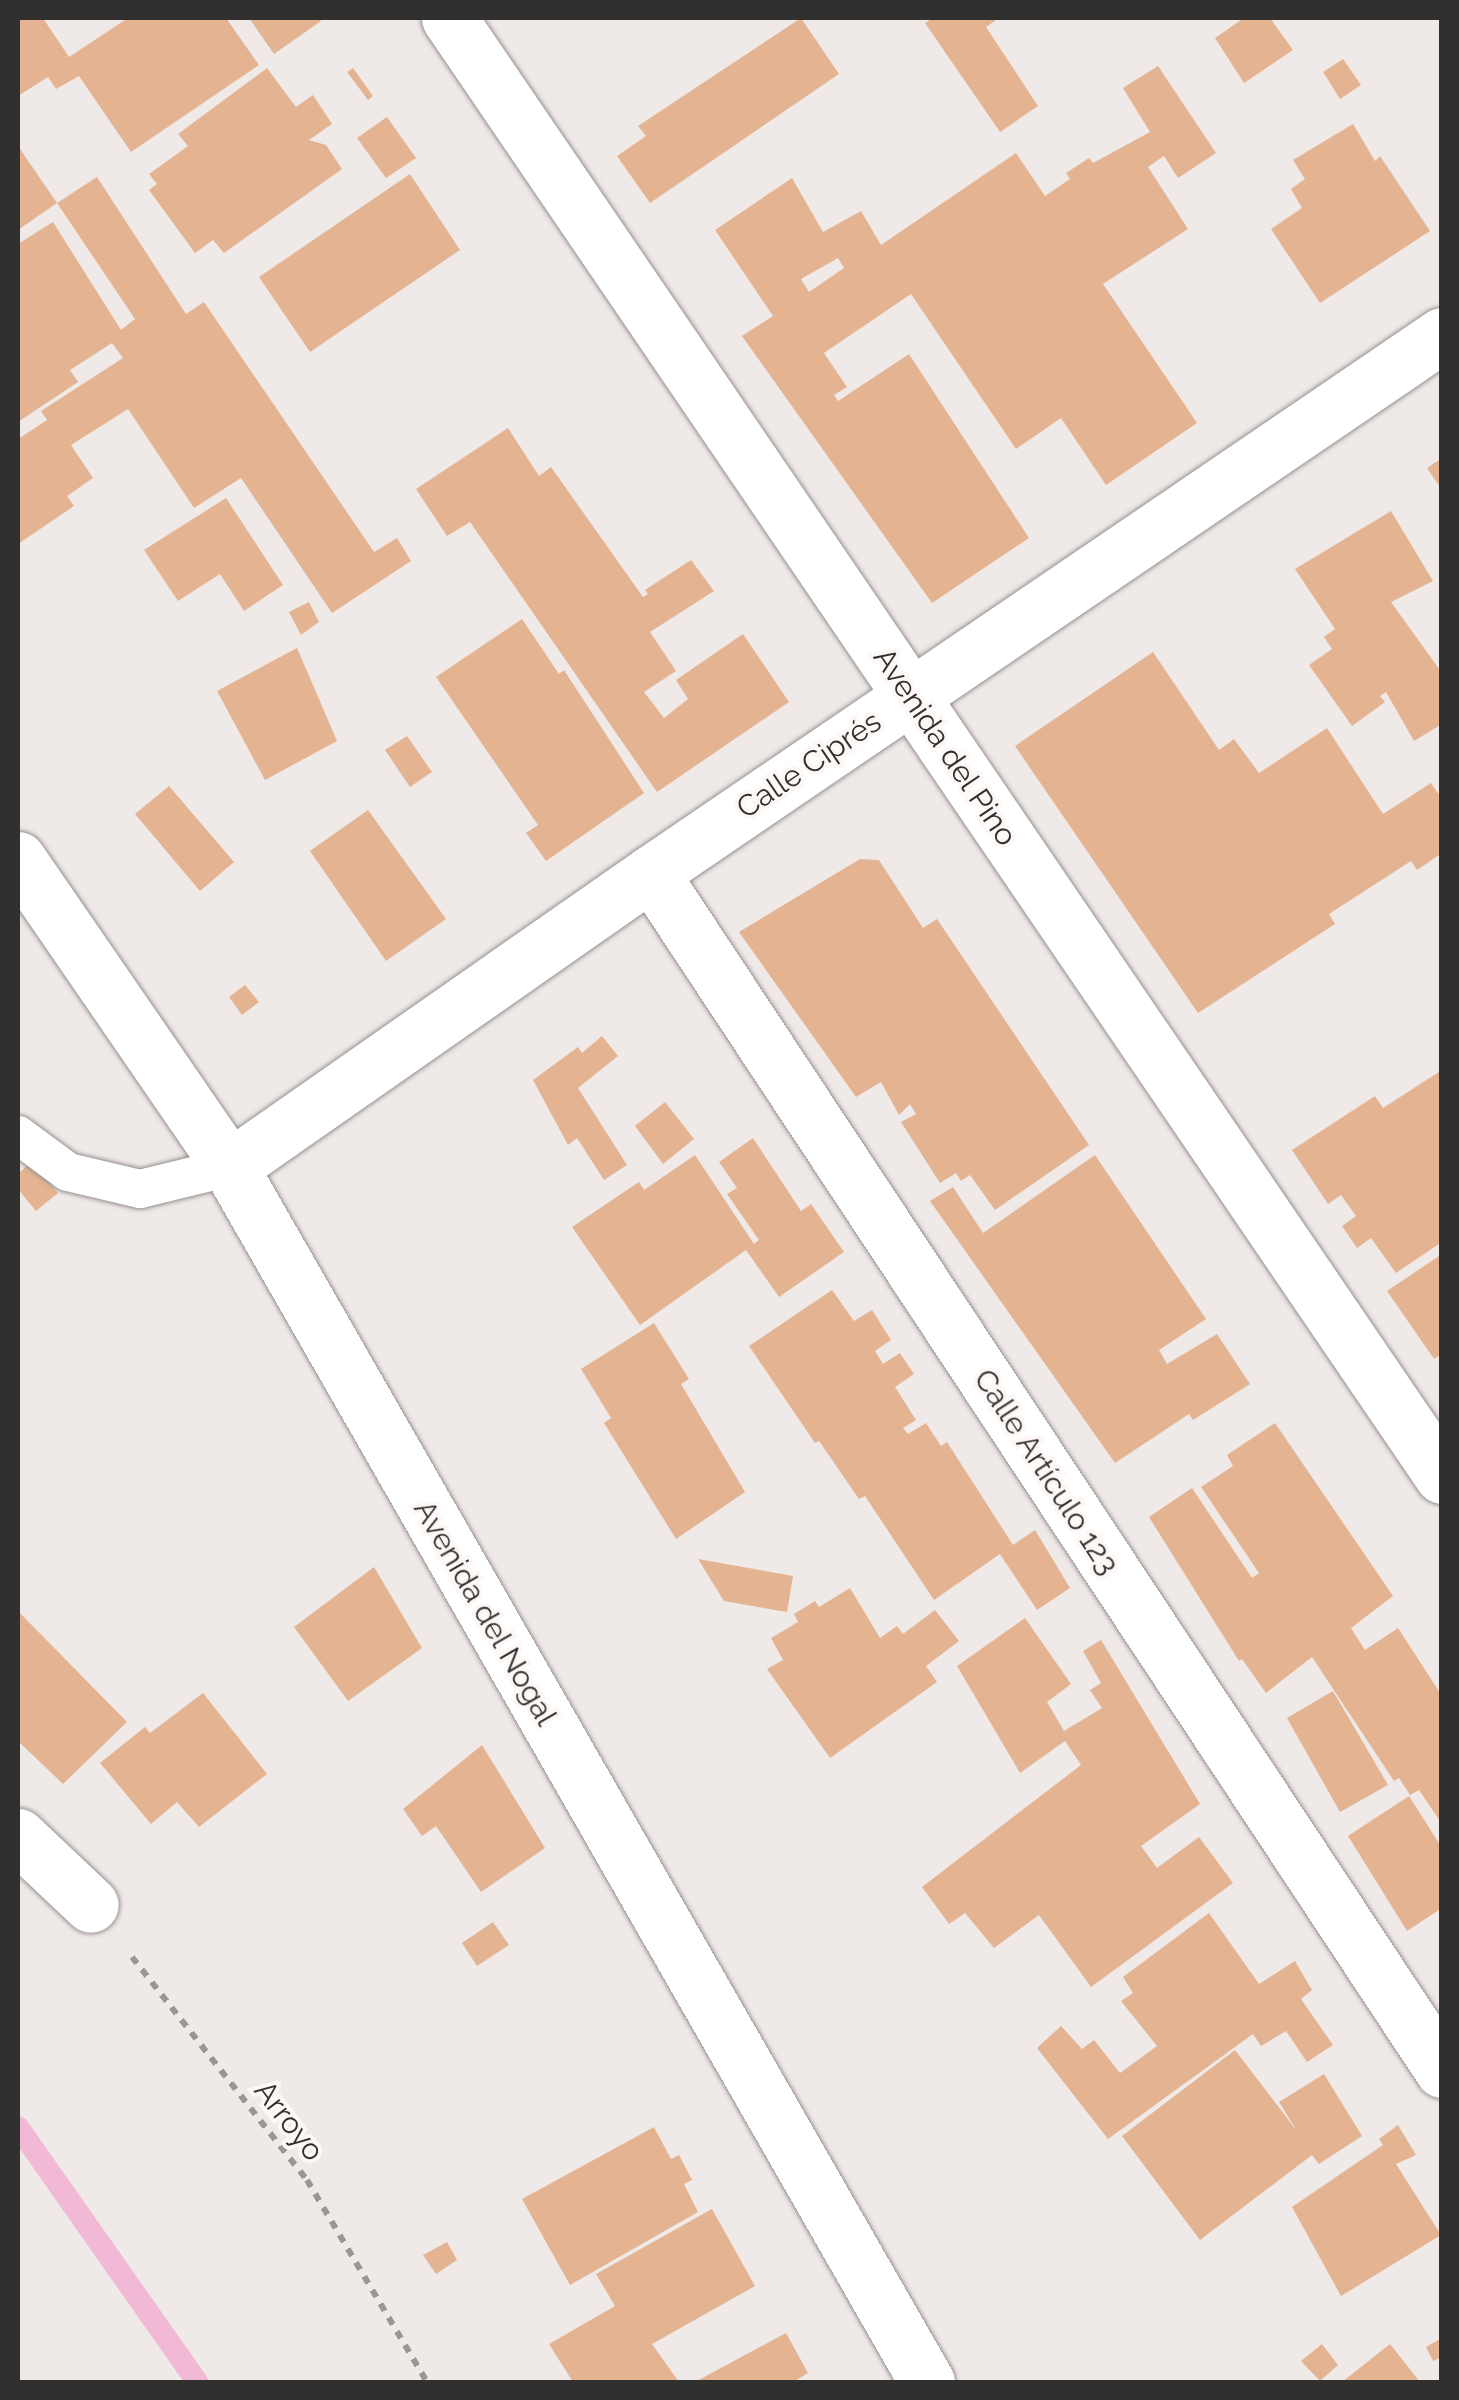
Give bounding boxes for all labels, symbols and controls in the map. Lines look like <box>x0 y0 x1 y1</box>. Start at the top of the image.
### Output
street label: Avenida del Pino <box>865 641 1025 853</box>
street label: Calle Ciprés <box>730 704 888 826</box>
street label: Calle Artículo 123 <box>966 1362 1126 1582</box>
street label: Avenida del Nogal <box>406 1494 564 1732</box>
street label: Arroyo <box>247 2074 331 2168</box>

